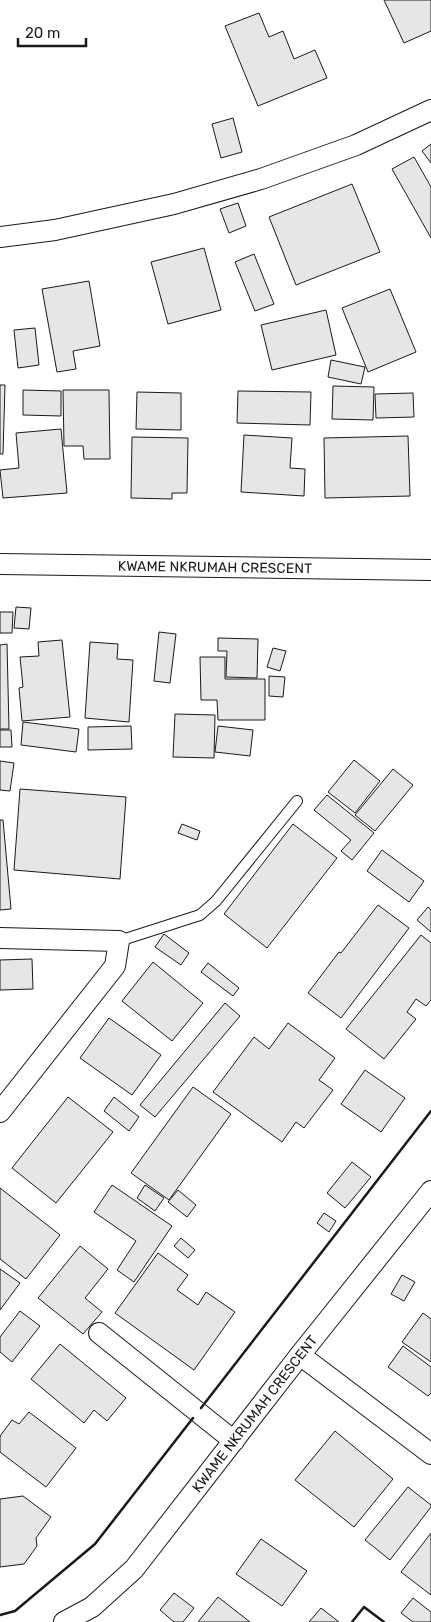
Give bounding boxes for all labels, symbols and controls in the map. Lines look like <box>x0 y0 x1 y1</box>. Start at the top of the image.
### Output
scale bar <box>18 15 85 47</box>
text: 20 m <box>25 24 60 42</box>
street label: KWAME NKRUMAH CRESCENT <box>118 558 312 577</box>
street label: KWAME NKRUMAH CRESCENT <box>189 1332 321 1496</box>

